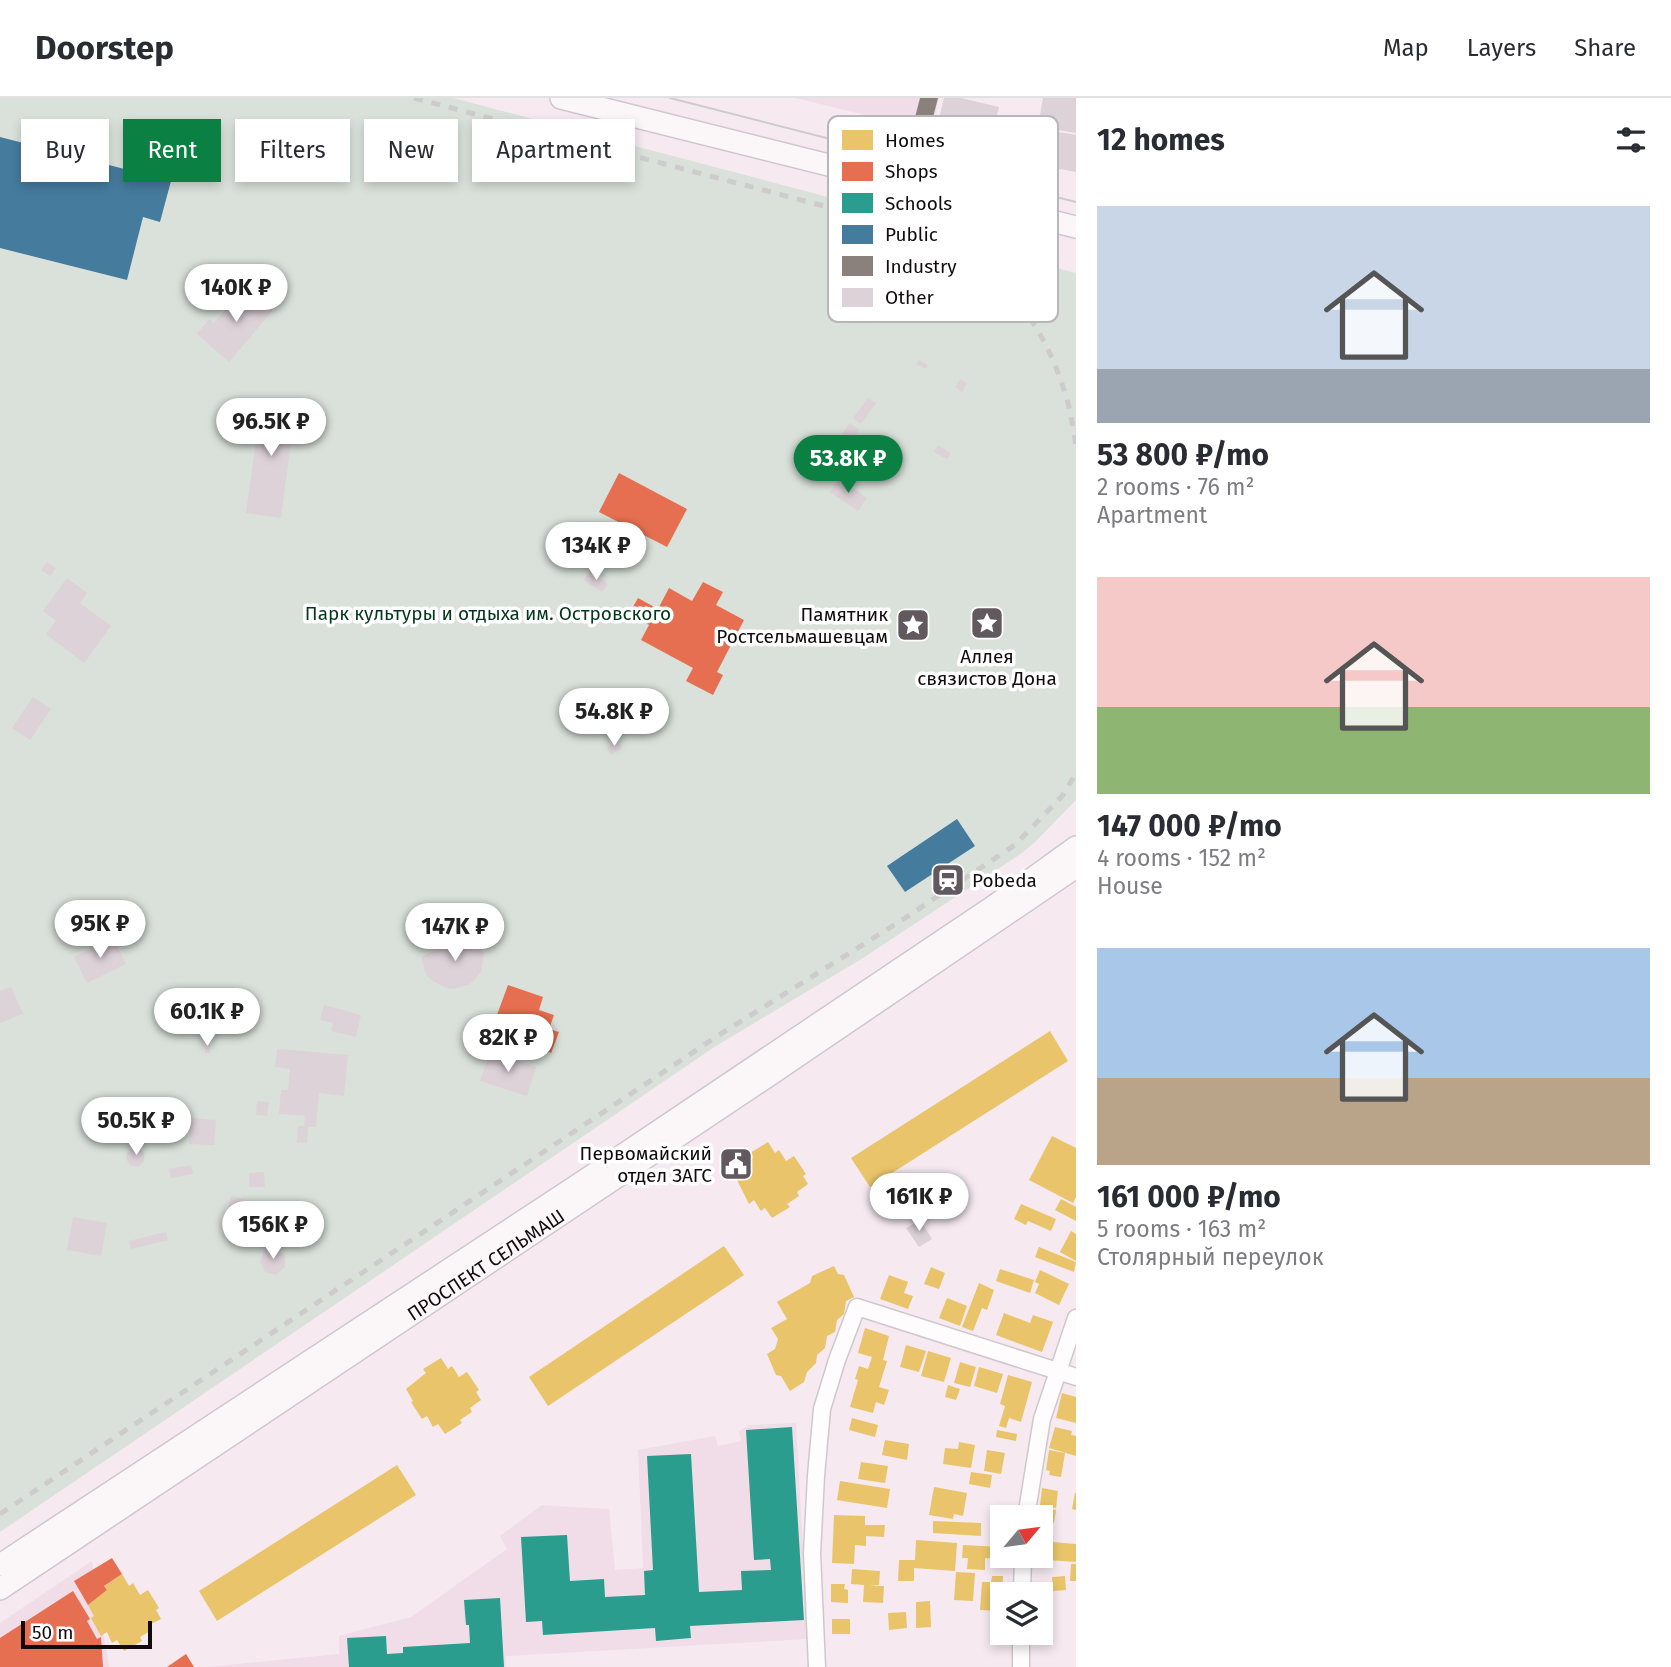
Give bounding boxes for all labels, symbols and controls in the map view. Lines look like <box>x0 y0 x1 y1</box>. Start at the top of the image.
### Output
text: Doorstep <box>35 28 174 68</box>
text: Map <box>1383 34 1429 62</box>
text: Layers <box>1467 34 1536 62</box>
text: Share <box>1574 34 1636 62</box>
legend <box>828 116 1058 322</box>
chip: Buy <box>21 119 109 182</box>
chip: Rent <box>123 119 221 182</box>
chip: Filters <box>235 119 350 182</box>
chip: New <box>364 119 458 182</box>
chip: Apartment <box>472 119 635 182</box>
icon: filters <box>1612 121 1650 159</box>
text: 12 homes <box>1097 122 1225 158</box>
text: Homes <box>885 129 945 152</box>
text: Shops <box>885 160 938 183</box>
text: Schools <box>885 192 952 215</box>
text: Public <box>885 223 938 246</box>
icon: home <box>1311 252 1437 378</box>
text: Industry <box>885 255 957 278</box>
pin: 140K ₽ <box>179 264 293 324</box>
text: 140K ₽ <box>201 273 271 301</box>
text: Other <box>885 286 934 309</box>
pin: 96.5K ₽ <box>206 398 336 458</box>
text: 96.5K ₽ <box>232 407 310 435</box>
pin: 53.8K ₽ <box>783 436 913 495</box>
text: 53 800 ₽/mo <box>1097 437 1269 473</box>
text: 53.8K ₽ <box>810 444 886 472</box>
text: 2 rooms · 76 m² <box>1097 473 1255 501</box>
text: Apartment <box>1097 501 1207 529</box>
pin: 134K ₽ <box>539 522 653 582</box>
text: 134K ₽ <box>561 531 631 559</box>
park label: Парк культуры и отдыха им. Островского <box>305 602 671 625</box>
place label: Памятник Ростсельмашевцам <box>716 603 888 648</box>
place icon: Аллея связистов Дона <box>968 604 1006 642</box>
place icon: Памятник Ростсельмашевцам <box>894 606 932 644</box>
icon: home <box>1311 623 1437 749</box>
place label: Аллея связистов Дона <box>917 645 1057 690</box>
pin: 54.8K ₽ <box>549 688 679 748</box>
text: 54.8K ₽ <box>575 697 653 725</box>
text: 147 000 ₽/mo <box>1097 808 1282 844</box>
text: 4 rooms · 152 m² <box>1097 844 1266 872</box>
station icon: Pobeda <box>929 861 967 899</box>
place label: Pobeda <box>972 869 1037 892</box>
text: House <box>1097 872 1163 900</box>
pin: 95K ₽ <box>51 900 149 960</box>
pin: 147K ₽ <box>398 904 512 963</box>
text: 95K ₽ <box>71 909 129 937</box>
text: 147K ₽ <box>421 912 489 940</box>
pin: 60.1K ₽ <box>142 988 272 1048</box>
icon: home <box>1311 994 1437 1120</box>
text: 60.1K ₽ <box>170 997 244 1025</box>
pin: 82K ₽ <box>459 1014 557 1074</box>
text: 82K ₽ <box>479 1023 537 1051</box>
pin: 50.5K ₽ <box>71 1098 201 1157</box>
text: 50.5K ₽ <box>97 1106 175 1134</box>
place label: Первомайский отдел ЗАГС <box>580 1142 712 1187</box>
public building icon: Первомайский отдел ЗАГС <box>717 1145 755 1183</box>
pin: 161K ₽ <box>862 1174 976 1233</box>
text: 161 000 ₽/mo <box>1097 1179 1281 1215</box>
text: 161K ₽ <box>886 1182 952 1210</box>
pin: 156K ₽ <box>216 1202 330 1261</box>
street label: ПРОСПЕКТ СЕЛЬМАШ <box>403 1204 569 1325</box>
text: 156K ₽ <box>238 1210 308 1238</box>
text: 5 rooms · 163 m² <box>1097 1215 1266 1243</box>
text: Столярный переулок <box>1097 1243 1324 1271</box>
north arrow <box>990 1505 1054 1568</box>
map controls <box>990 1505 1053 1645</box>
button: layers <box>990 1582 1053 1645</box>
scale bar <box>21 1618 152 1650</box>
text: 50 m <box>32 1621 73 1644</box>

